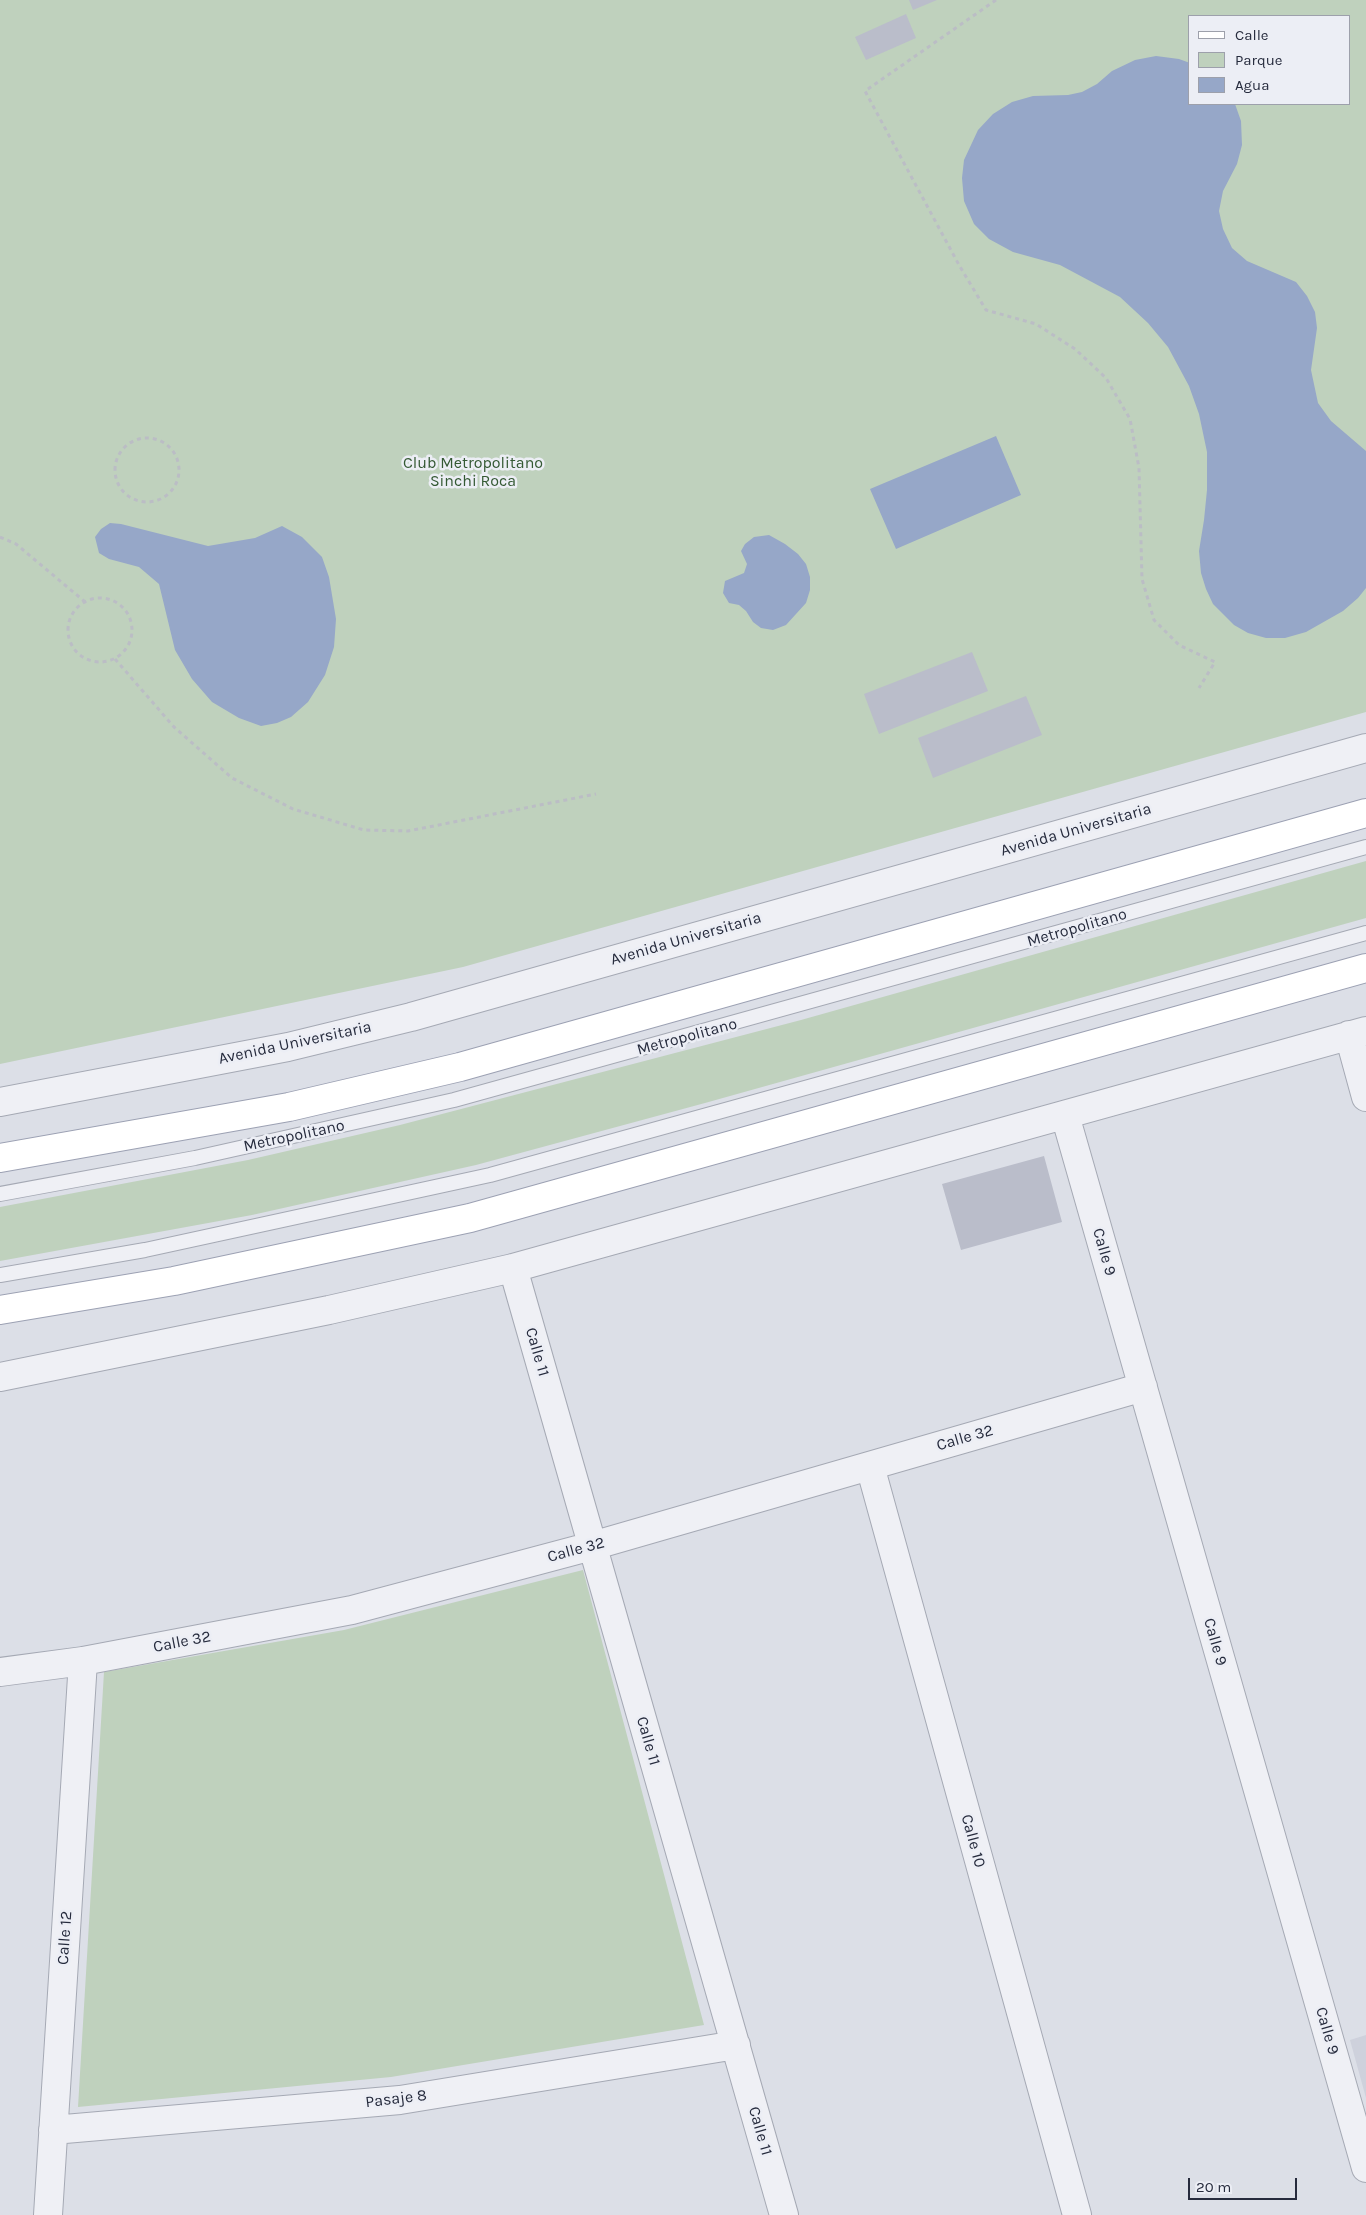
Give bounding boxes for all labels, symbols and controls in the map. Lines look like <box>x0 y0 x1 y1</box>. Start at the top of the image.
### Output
legend <box>1188 15 1351 105</box>
text: Calle <box>1235 26 1269 44</box>
text: Parque <box>1235 51 1283 69</box>
text: Agua <box>1235 76 1269 94</box>
park label: Club Metropolitano Sinchi Roca <box>403 453 543 491</box>
street label: Avenida Universitaria <box>998 799 1154 861</box>
street label: Metropolitano <box>1025 905 1129 951</box>
street label: Avenida Universitaria <box>608 908 764 970</box>
street label: Metropolitano <box>635 1014 739 1060</box>
street label: Avenida Universitaria <box>217 1017 373 1069</box>
street label: Metropolitano <box>242 1116 346 1156</box>
street label: Calle 9 <box>1088 1226 1120 1278</box>
street label: Calle 11 <box>521 1325 553 1379</box>
street label: Calle 32 <box>934 1421 996 1455</box>
street label: Calle 32 <box>545 1533 607 1567</box>
street label: Calle 9 <box>1199 1616 1231 1668</box>
street label: Calle 32 <box>152 1627 212 1657</box>
street label: Calle 11 <box>632 1714 664 1768</box>
street label: Calle 10 <box>957 1812 989 1870</box>
street label: Calle 12 <box>54 1910 76 1966</box>
street label: Calle 9 <box>1311 2005 1343 2057</box>
street label: Pasaje 8 <box>364 2086 428 2112</box>
street label: Calle 11 <box>744 2104 776 2158</box>
scale bar <box>1191 2168 1300 2200</box>
text: 20 m <box>1196 2178 1231 2196</box>

